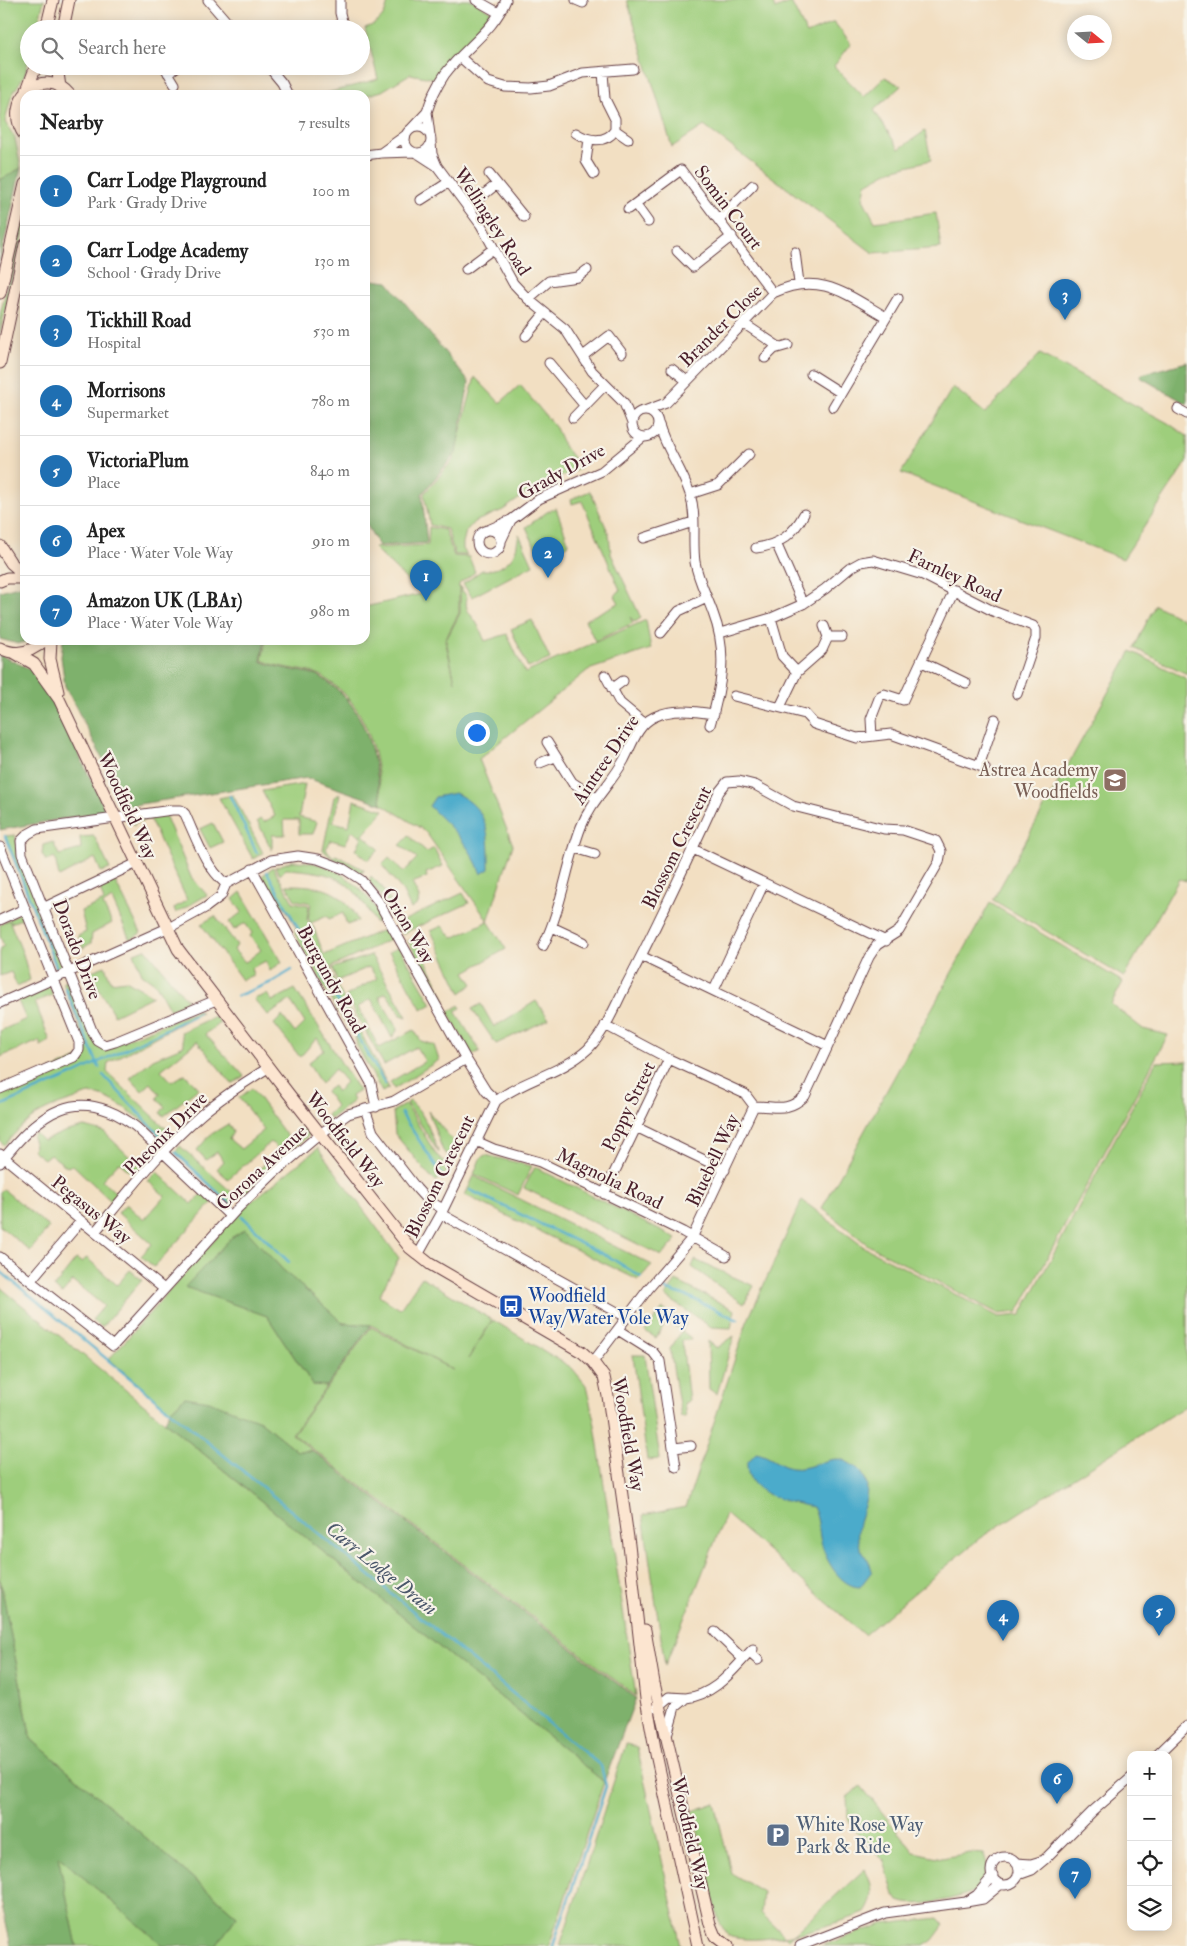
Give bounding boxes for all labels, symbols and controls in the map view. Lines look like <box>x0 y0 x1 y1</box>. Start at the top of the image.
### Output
north arrow <box>1067 15 1112 60</box>
search box <box>20 20 370 75</box>
icon: search <box>38 34 66 62</box>
text: Search here <box>78 36 166 60</box>
text: Nearby <box>40 109 103 136</box>
text: 7 results <box>298 113 350 133</box>
street label: Somin Court <box>689 161 768 255</box>
street label: Wellingley Road <box>448 162 536 281</box>
text: Carr Lodge Playground <box>87 169 267 193</box>
text: 1 <box>53 181 59 201</box>
text: 100 m <box>312 181 350 201</box>
text: Park · Grady Drive <box>87 193 207 213</box>
text: Carr Lodge Academy <box>87 239 248 263</box>
text: 2 <box>52 251 60 271</box>
text: 130 m <box>314 251 350 271</box>
text: School · Grady Drive <box>87 263 221 283</box>
street label: Brander Close <box>674 279 767 372</box>
pin: 3 <box>1049 279 1081 320</box>
text: Tickhill Road <box>87 309 191 333</box>
text: 3 <box>53 321 59 341</box>
text: 530 m <box>313 321 350 341</box>
text: Hospital <box>87 333 141 353</box>
text: Morrisons <box>87 379 165 403</box>
text: 4 <box>52 391 60 411</box>
text: 780 m <box>311 391 350 411</box>
text: Supermarket <box>87 403 169 423</box>
street label: Grady Drive <box>514 438 609 506</box>
text: VictoriaPlum <box>87 449 189 473</box>
text: 5 <box>52 461 60 481</box>
text: 840 m <box>310 461 350 481</box>
text: Place <box>87 473 120 493</box>
text: Apex <box>87 519 125 543</box>
text: 6 <box>52 531 60 551</box>
text: 910 m <box>312 531 350 551</box>
pin: 2 <box>532 537 564 578</box>
text: Place · Water Vole Way <box>87 543 233 563</box>
street label: Farnley Road <box>904 544 1006 608</box>
pin: 1 <box>410 560 442 601</box>
text: Amazon UK (LBA1) <box>87 589 242 613</box>
text: 7 <box>52 601 60 621</box>
text: 980 m <box>310 601 350 621</box>
text: Place · Water Vole Way <box>87 613 233 633</box>
street label: Aintree Drive <box>566 710 645 810</box>
your location <box>464 720 490 746</box>
street label: Woodfield Way <box>91 747 163 863</box>
place label: Astrea Academy Woodfields <box>978 758 1099 804</box>
school or university icon: Astrea Academy Woodfields <box>1102 767 1128 793</box>
street label: Blossom Crescent <box>637 782 717 913</box>
street label: Orion Way <box>376 883 440 968</box>
street label: Dorado Drive <box>47 896 107 1003</box>
street label: Burgundy Road <box>292 921 371 1038</box>
street label: Poppy Street <box>597 1058 662 1156</box>
street label: Woodfield Way <box>300 1086 391 1193</box>
street label: Pheonix Drive <box>119 1087 213 1181</box>
street label: Bluebell Way <box>681 1110 745 1211</box>
street label: Blossom Crescent <box>400 1111 480 1242</box>
street label: Corona Avenue <box>211 1119 312 1216</box>
street label: Magnolia Road <box>552 1143 667 1215</box>
street label: Pegasus Way <box>46 1170 137 1250</box>
place label: Woodfield Way/Water Vole Way <box>527 1284 689 1330</box>
bus stop icon: Woodfield Way/Water Vole Way <box>498 1293 524 1319</box>
street label: Woodfield Way <box>606 1374 650 1494</box>
water label: Carr Lodge Drain <box>321 1516 442 1621</box>
pin: 5 <box>1143 1595 1175 1636</box>
pin: 4 <box>987 1600 1019 1641</box>
map controls <box>1127 1751 1172 1931</box>
button: + <box>1127 1751 1172 1796</box>
pin: 6 <box>1041 1763 1073 1804</box>
street label: Woodfield Way <box>665 1773 715 1893</box>
button: − <box>1127 1796 1172 1841</box>
place label: White Rose Way Park & Ride <box>795 1813 924 1859</box>
parking icon: White Rose Way Park & Ride <box>765 1822 791 1848</box>
button: locate <box>1127 1841 1172 1886</box>
pin: 7 <box>1059 1858 1091 1899</box>
button: layers <box>1127 1886 1172 1931</box>

